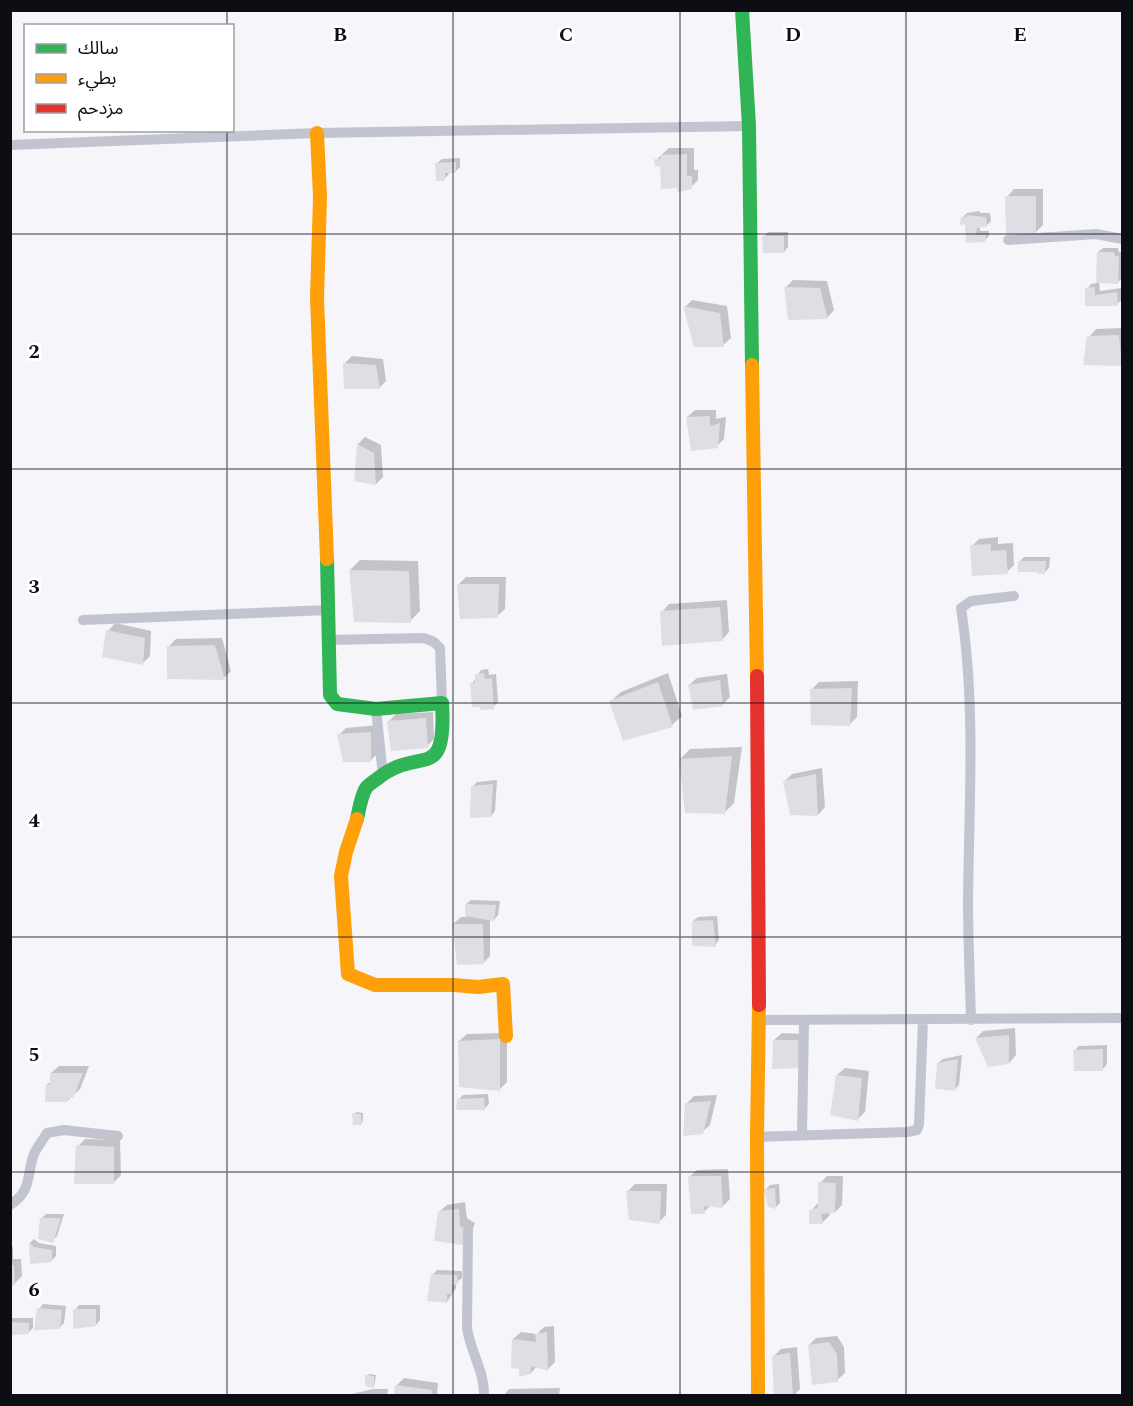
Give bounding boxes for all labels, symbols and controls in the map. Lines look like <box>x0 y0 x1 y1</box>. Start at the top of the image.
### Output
text: B <box>333 20 347 50</box>
text: C <box>559 20 573 50</box>
text: D <box>785 20 801 50</box>
text: E <box>1013 20 1027 50</box>
legend <box>24 24 234 132</box>
text: سالك <box>78 35 119 62</box>
text: بطيء <box>78 65 116 92</box>
text: مزدحم <box>78 95 123 122</box>
text: 2 <box>28 337 40 367</box>
text: 3 <box>28 572 40 602</box>
text: 4 <box>28 806 40 836</box>
text: 5 <box>28 1040 40 1070</box>
text: 6 <box>28 1275 40 1305</box>

